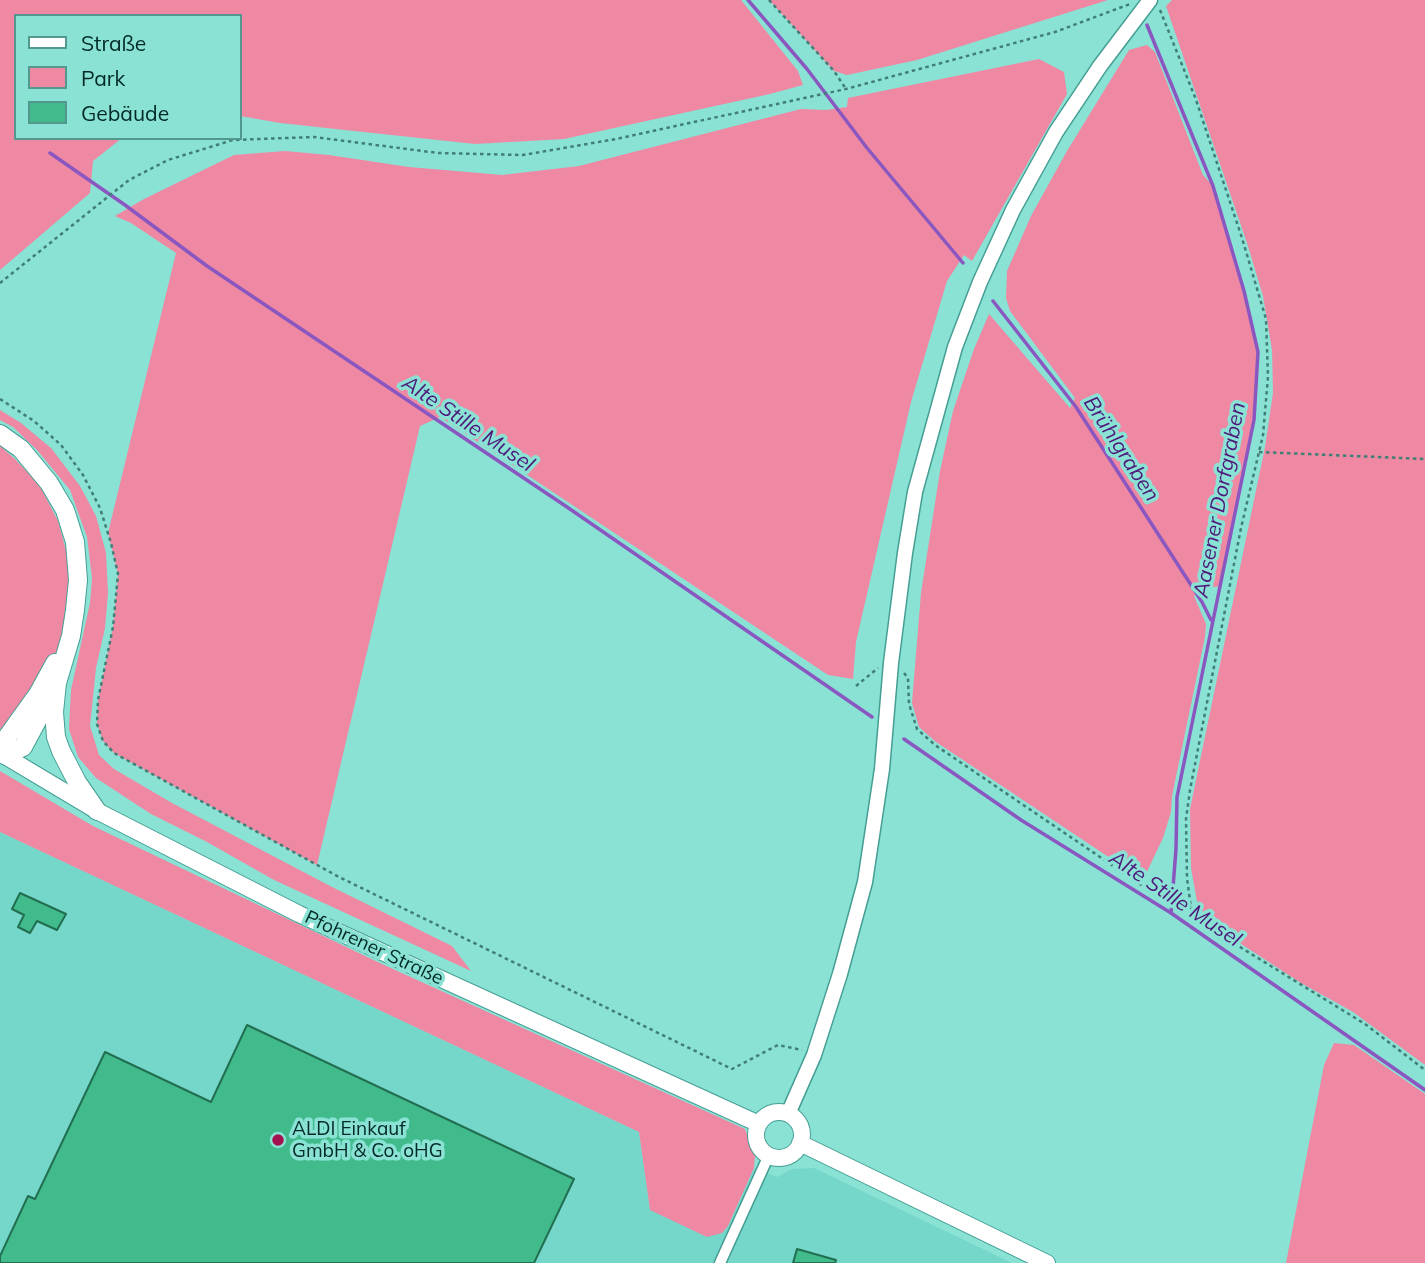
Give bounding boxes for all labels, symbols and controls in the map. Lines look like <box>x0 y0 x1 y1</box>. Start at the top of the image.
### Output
legend <box>14 14 242 140</box>
text: Straße <box>81 30 146 56</box>
text: Park <box>81 65 125 91</box>
text: Gebäude <box>81 100 169 126</box>
water label: Alte Stille Musel <box>397 371 539 477</box>
water label: Brühlgraben <box>1078 392 1164 506</box>
water label: Aasener Dorfgraben <box>1189 400 1251 600</box>
water label: Alte Stille Musel <box>1104 846 1246 952</box>
street label: Pfohrener Straße <box>301 906 447 990</box>
place label: ALDI Einkauf GmbH & Co. oHG <box>292 1118 443 1162</box>
marker: ALDI Einkauf GmbH & Co. oHG <box>270 1132 286 1148</box>

